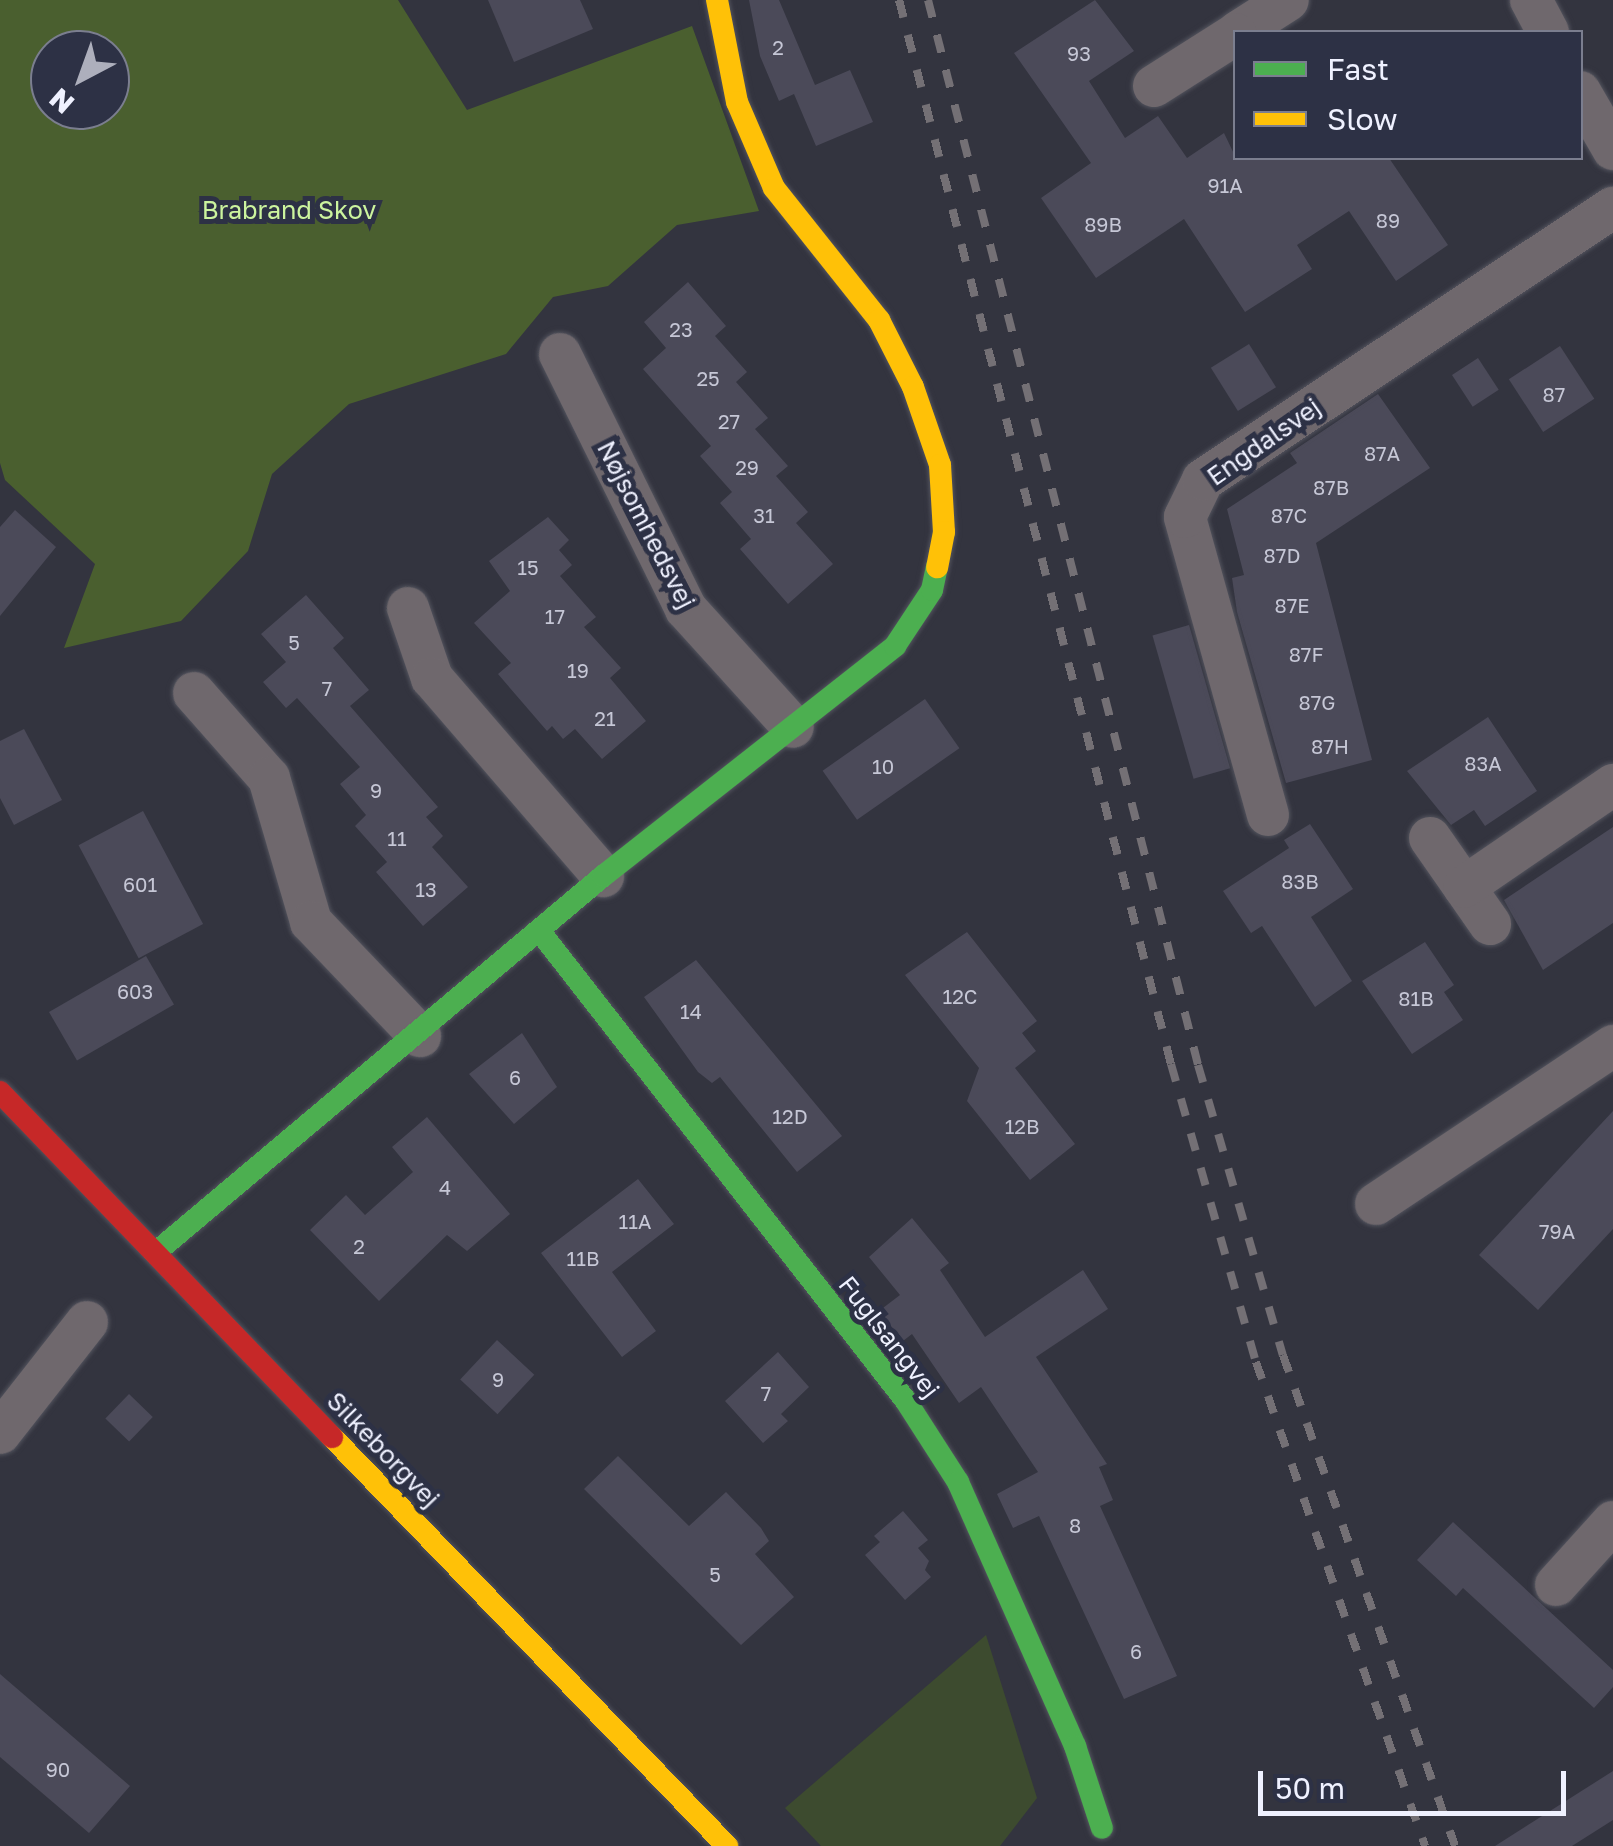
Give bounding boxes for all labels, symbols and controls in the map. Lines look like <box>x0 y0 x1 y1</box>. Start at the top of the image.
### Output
north arrow <box>30 30 130 130</box>
legend <box>1233 30 1583 160</box>
house number: 2 <box>772 35 784 59</box>
house number: 93 <box>1067 41 1091 65</box>
text: Fast <box>1327 51 1389 87</box>
text: N <box>42 82 80 121</box>
text: Slow <box>1327 101 1398 137</box>
house number: 91A <box>1207 173 1243 197</box>
park label: Brabrand Skov <box>202 195 376 225</box>
house number: 89 <box>1376 208 1400 232</box>
house number: 89B <box>1084 212 1122 236</box>
house number: 23 <box>669 317 693 341</box>
house number: 25 <box>696 366 720 390</box>
house number: 87 <box>1543 382 1565 406</box>
street label: Engdalsvej <box>1202 392 1326 492</box>
house number: 27 <box>718 409 740 433</box>
street label: Nøjsomhedsvej <box>591 436 701 614</box>
house number: 87A <box>1364 441 1400 465</box>
house number: 29 <box>735 455 759 479</box>
house number: 87B <box>1313 475 1349 499</box>
house number: 31 <box>753 503 775 527</box>
house number: 87C <box>1271 503 1307 527</box>
house number: 87D <box>1264 543 1300 567</box>
house number: 15 <box>517 555 539 579</box>
house number: 87E <box>1275 593 1309 617</box>
house number: 17 <box>545 604 565 628</box>
house number: 5 <box>288 630 300 654</box>
house number: 87F <box>1289 642 1323 666</box>
house number: 19 <box>567 658 589 682</box>
house number: 7 <box>322 676 332 700</box>
house number: 87G <box>1299 690 1335 714</box>
house number: 21 <box>594 706 616 730</box>
house number: 87H <box>1311 734 1349 758</box>
house number: 83A <box>1464 751 1502 775</box>
house number: 10 <box>872 754 894 778</box>
house number: 9 <box>370 778 382 802</box>
house number: 11 <box>387 826 407 850</box>
house number: 83B <box>1281 869 1319 893</box>
house number: 601 <box>123 872 157 896</box>
house number: 13 <box>415 877 437 901</box>
house number: 603 <box>117 979 153 1003</box>
house number: 12C <box>943 984 977 1008</box>
house number: 81B <box>1398 986 1434 1010</box>
house number: 14 <box>680 999 702 1023</box>
house number: 6 <box>509 1065 521 1089</box>
house number: 12D <box>772 1104 808 1128</box>
house number: 12B <box>1005 1114 1039 1138</box>
house number: 4 <box>439 1175 451 1199</box>
house number: 11A <box>619 1209 651 1233</box>
house number: 79A <box>1539 1219 1575 1243</box>
house number: 2 <box>353 1234 365 1258</box>
house number: 11B <box>567 1246 599 1270</box>
street label: Fuglsangvej <box>832 1270 946 1404</box>
house number: 9 <box>492 1367 504 1391</box>
house number: 7 <box>761 1381 771 1405</box>
street label: Silkeborgvej <box>321 1386 445 1514</box>
house number: 8 <box>1069 1513 1081 1537</box>
house number: 5 <box>709 1562 721 1586</box>
house number: 6 <box>1130 1639 1142 1663</box>
scale bar <box>1263 1751 1570 1813</box>
house number: 90 <box>46 1757 70 1781</box>
text: 50 m <box>1275 1770 1345 1806</box>

